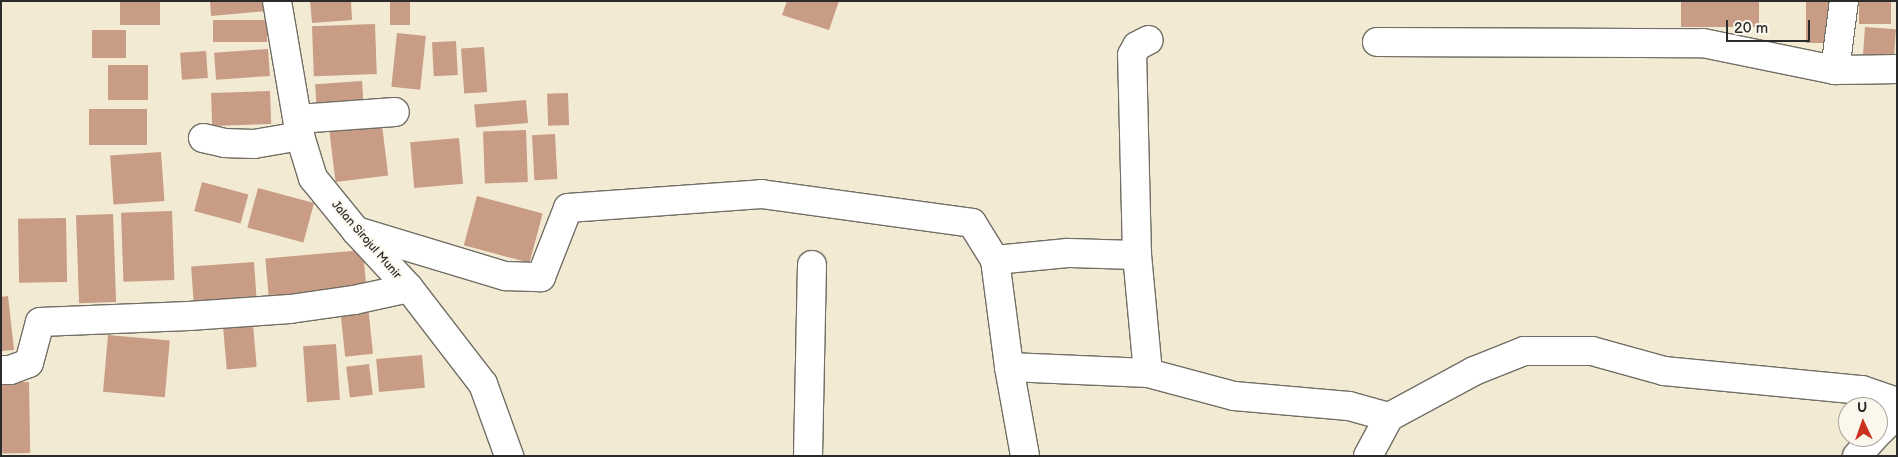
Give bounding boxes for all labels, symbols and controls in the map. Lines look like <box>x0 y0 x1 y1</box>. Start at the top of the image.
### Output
scale bar <box>1728 10 1812 42</box>
text: 20 m <box>1734 19 1768 38</box>
street label: Jalan Sirojul Munir <box>328 198 404 282</box>
north arrow <box>1838 397 1888 447</box>
text: U <box>1857 399 1868 416</box>

